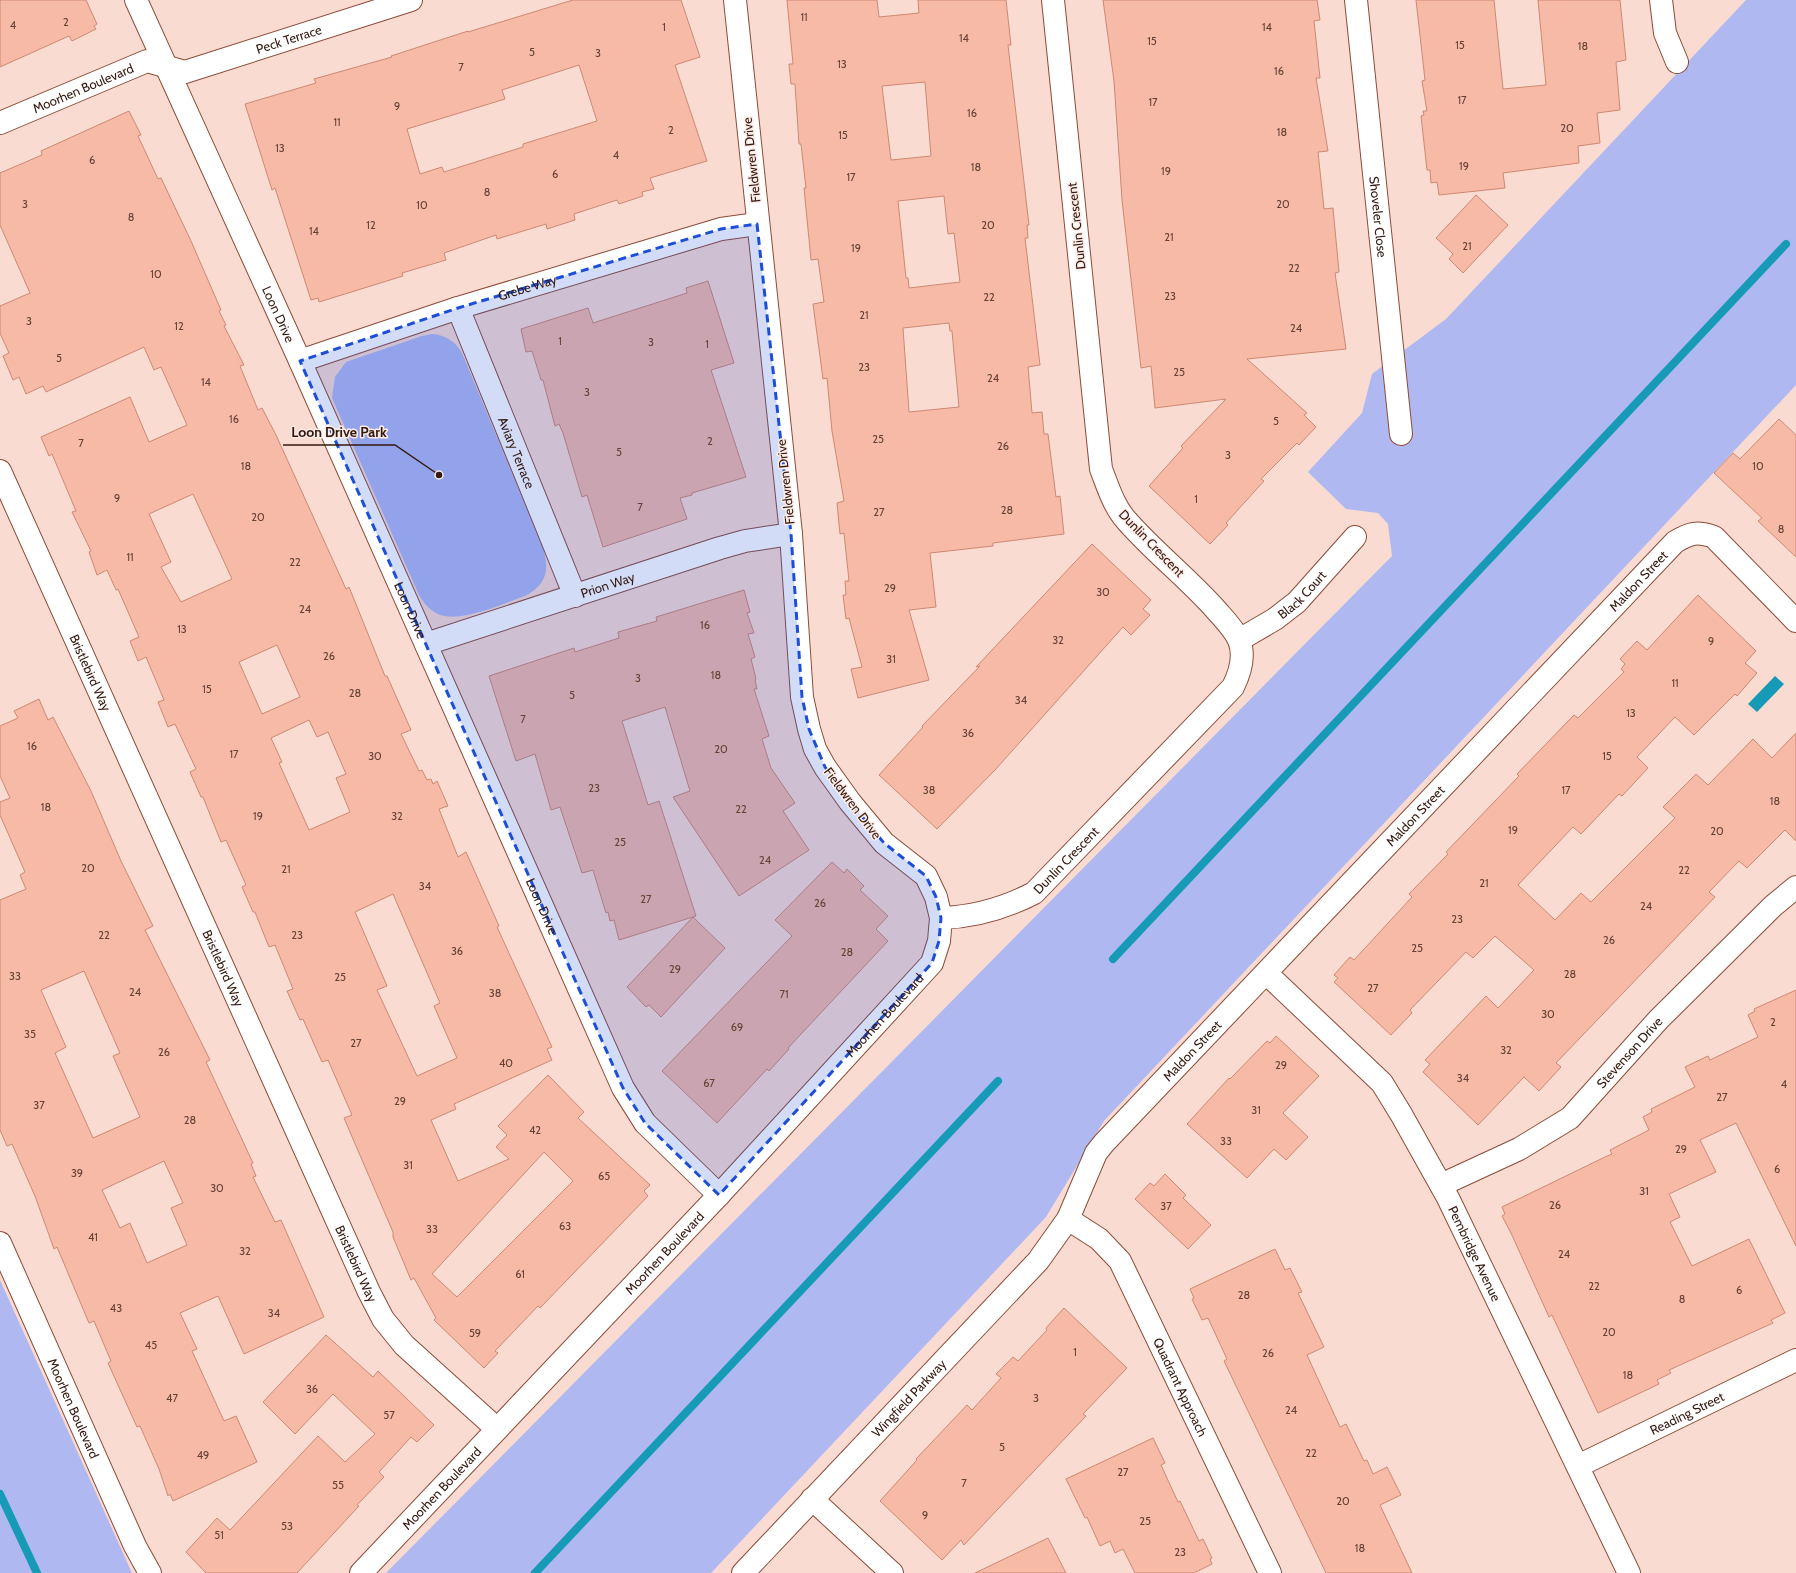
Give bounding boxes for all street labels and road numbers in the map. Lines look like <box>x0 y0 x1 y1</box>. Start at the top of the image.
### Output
street label: Peck Terrace <box>254 21 324 57</box>
street label: Moorhen Boulevard <box>30 60 136 116</box>
street label: Fieldwren Drive <box>739 116 763 203</box>
street label: Shoveler Close <box>1366 175 1391 259</box>
street label: Dunlin Crescent <box>1063 181 1089 270</box>
street label: Grebe Way <box>496 271 559 304</box>
street label: Loon Drive <box>259 283 299 345</box>
street label: Aviary Terrace <box>495 414 539 491</box>
street label: Fieldwren Drive <box>773 438 797 525</box>
street label: Dunlin Crescent <box>1116 506 1189 580</box>
street label: Maldon Street <box>1606 547 1671 614</box>
street label: Black Court <box>1274 567 1330 622</box>
street label: Prion Way <box>578 568 637 601</box>
street label: Loon Drive <box>391 579 430 641</box>
street label: Bristlebird Way <box>66 632 115 714</box>
street label: Fieldwren Drive <box>821 764 885 842</box>
street label: Maldon Street <box>1382 782 1448 849</box>
street label: Dunlin Crescent <box>1030 823 1102 897</box>
street label: Loon Drive <box>523 875 562 937</box>
street label: Bristlebird Way <box>199 927 248 1009</box>
street label: Moorhen Boulevard <box>842 970 927 1060</box>
street label: Stevenson Drive <box>1593 1013 1666 1091</box>
street label: Maldon Street <box>1159 1016 1225 1084</box>
street label: Pembridge Avenue <box>1445 1203 1505 1304</box>
street label: Moorhen Boulevard <box>621 1208 707 1297</box>
street label: Bristlebird Way <box>332 1223 381 1305</box>
street label: Quadrant Approach <box>1150 1335 1211 1439</box>
street label: Wingfield Parkway <box>868 1355 949 1440</box>
street label: Moorhen Boulevard <box>44 1356 103 1461</box>
street label: Reading Street <box>1647 1388 1727 1438</box>
street label: Moorhen Boulevard <box>399 1443 484 1533</box>

